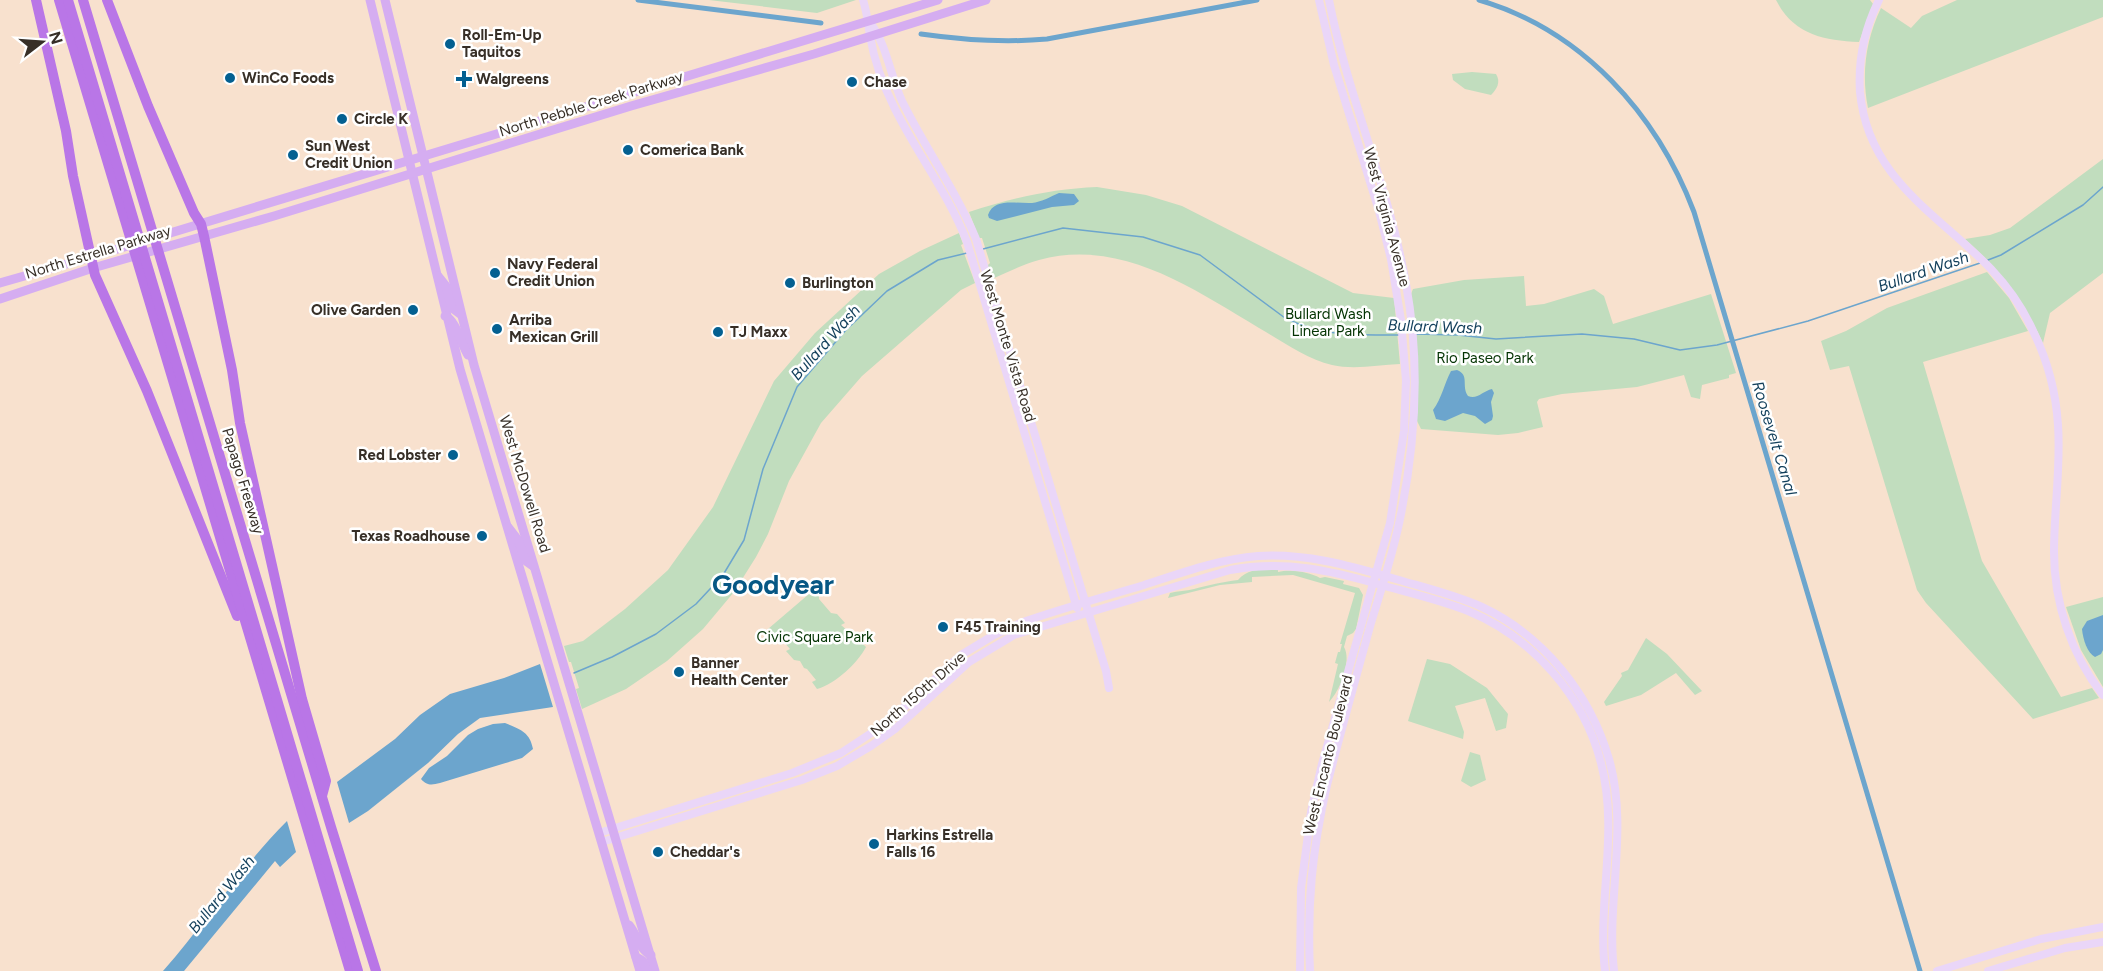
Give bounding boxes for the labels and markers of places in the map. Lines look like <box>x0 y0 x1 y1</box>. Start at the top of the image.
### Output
place label: Roll-Em-Up Taquitos <box>462 26 542 61</box>
marker: Roll-Em-Up Taquitos <box>443 37 457 51</box>
place label: WinCo Foods <box>242 69 334 87</box>
place label: Walgreens <box>476 70 549 88</box>
marker: WinCo Foods <box>223 71 237 85</box>
marker: Walgreens <box>457 72 471 86</box>
place label: Chase <box>864 73 907 91</box>
marker: Chase <box>845 75 859 89</box>
place label: Circle K <box>354 110 408 128</box>
marker: Circle K <box>335 112 349 126</box>
place label: Sun West Credit Union <box>305 137 393 172</box>
place label: Comerica Bank <box>640 141 744 159</box>
marker: Comerica Bank <box>621 143 635 157</box>
marker: Sun West Credit Union <box>286 148 300 162</box>
place label: Navy Federal Credit Union <box>507 255 598 290</box>
marker: Navy Federal Credit Union <box>488 266 502 280</box>
place label: Burlington <box>802 274 874 292</box>
marker: Burlington <box>783 276 797 290</box>
place label: Olive Garden <box>311 301 401 319</box>
marker: Olive Garden <box>406 303 420 317</box>
place label: Arriba Mexican Grill <box>509 311 598 346</box>
marker: Arriba Mexican Grill <box>490 322 504 336</box>
place label: TJ Maxx <box>730 323 788 341</box>
marker: TJ Maxx <box>711 325 725 339</box>
place label: Red Lobster <box>358 446 441 464</box>
marker: Red Lobster <box>446 448 460 462</box>
place label: Texas Roadhouse <box>351 527 471 545</box>
marker: Texas Roadhouse <box>475 529 489 543</box>
place label: F45 Training <box>955 618 1041 636</box>
marker: F45 Training <box>936 620 950 634</box>
place label: Banner Health Center <box>691 654 788 689</box>
marker: Banner Health Center <box>672 665 686 679</box>
place label: Harkins Estrella Falls 16 <box>886 826 993 861</box>
marker: Harkins Estrella Falls 16 <box>867 837 881 851</box>
place label: Cheddar's <box>670 843 740 861</box>
marker: Cheddar's <box>651 845 665 859</box>

